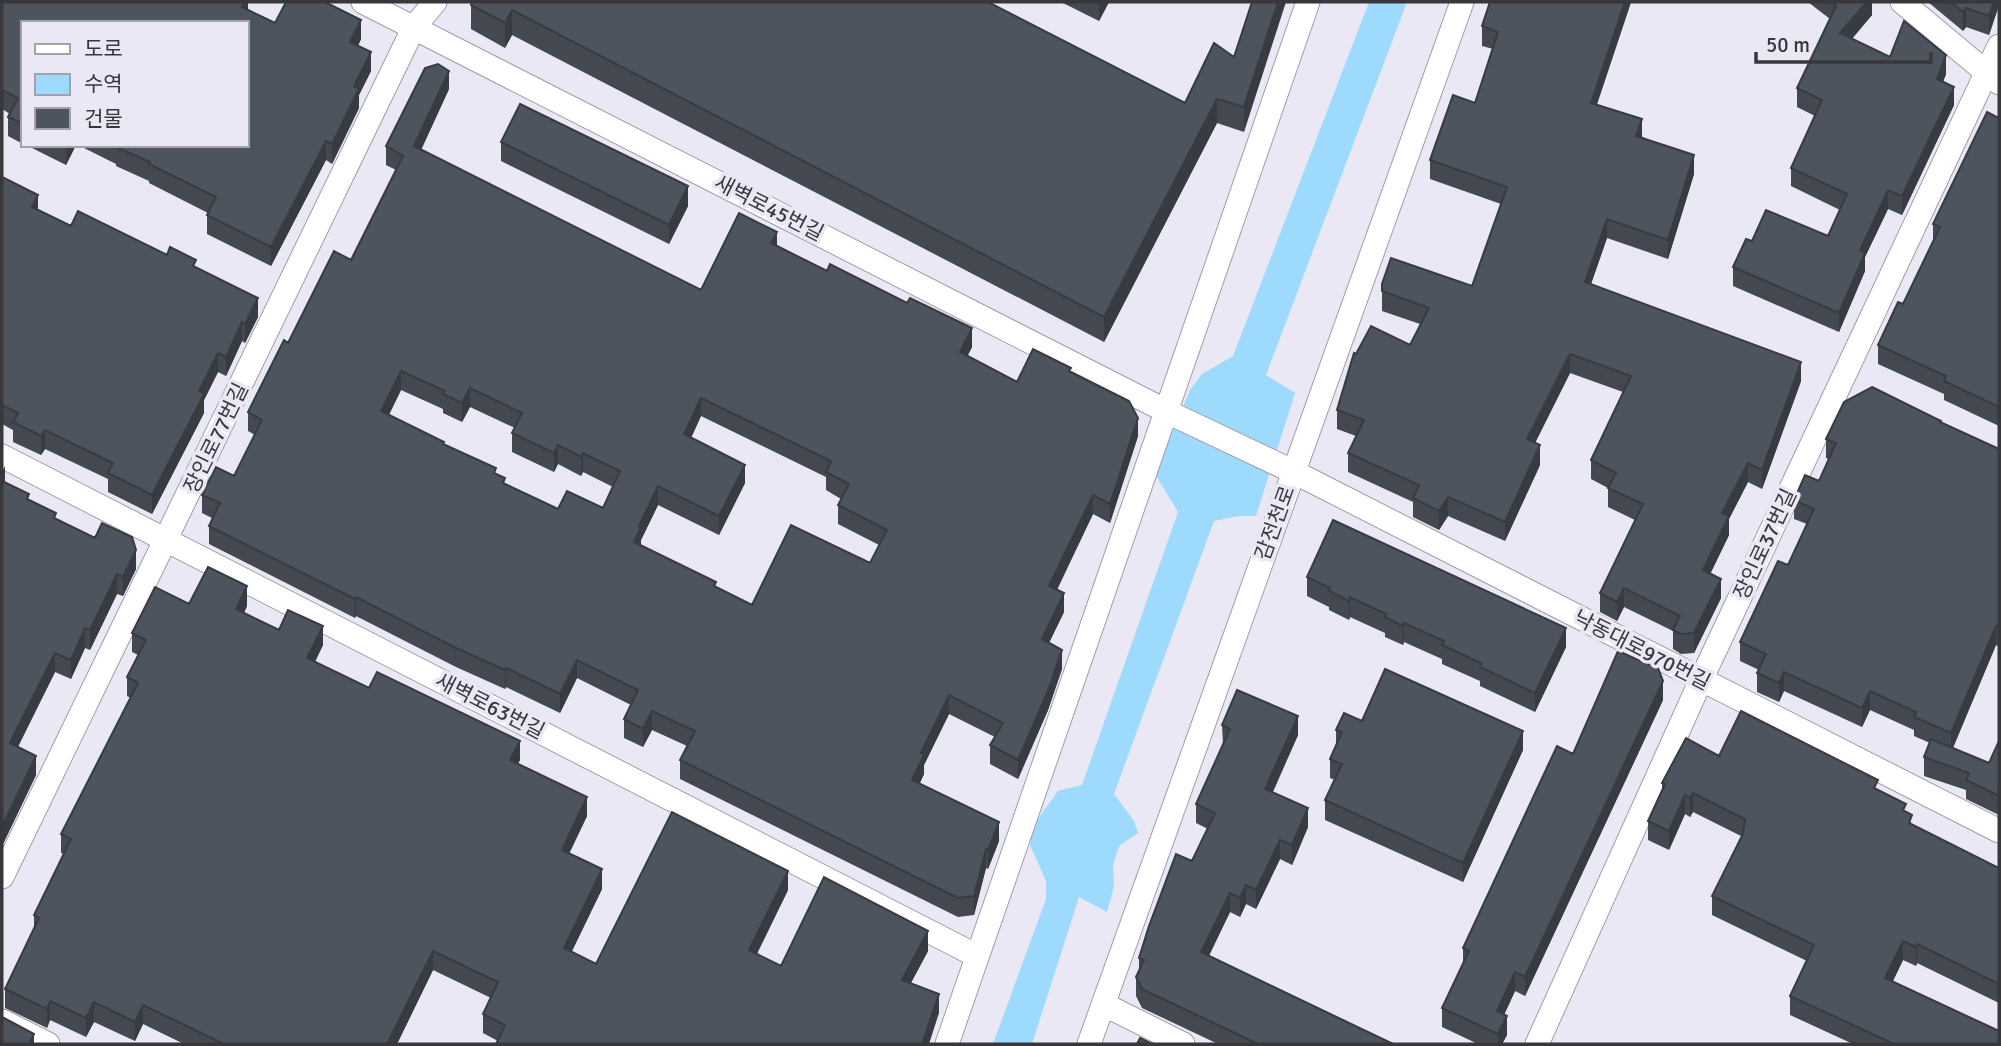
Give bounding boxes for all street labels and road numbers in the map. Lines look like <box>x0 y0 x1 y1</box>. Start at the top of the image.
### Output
street label: 새벽로45번길 <box>710 169 828 247</box>
street label: 장인로77번길 <box>178 379 254 497</box>
street label: 감전천로 <box>1250 482 1300 564</box>
street label: 장인로37번길 <box>1728 484 1802 604</box>
street label: 낙동대로970번길 <box>1569 604 1715 696</box>
street label: 새벽로63번길 <box>431 667 549 745</box>

